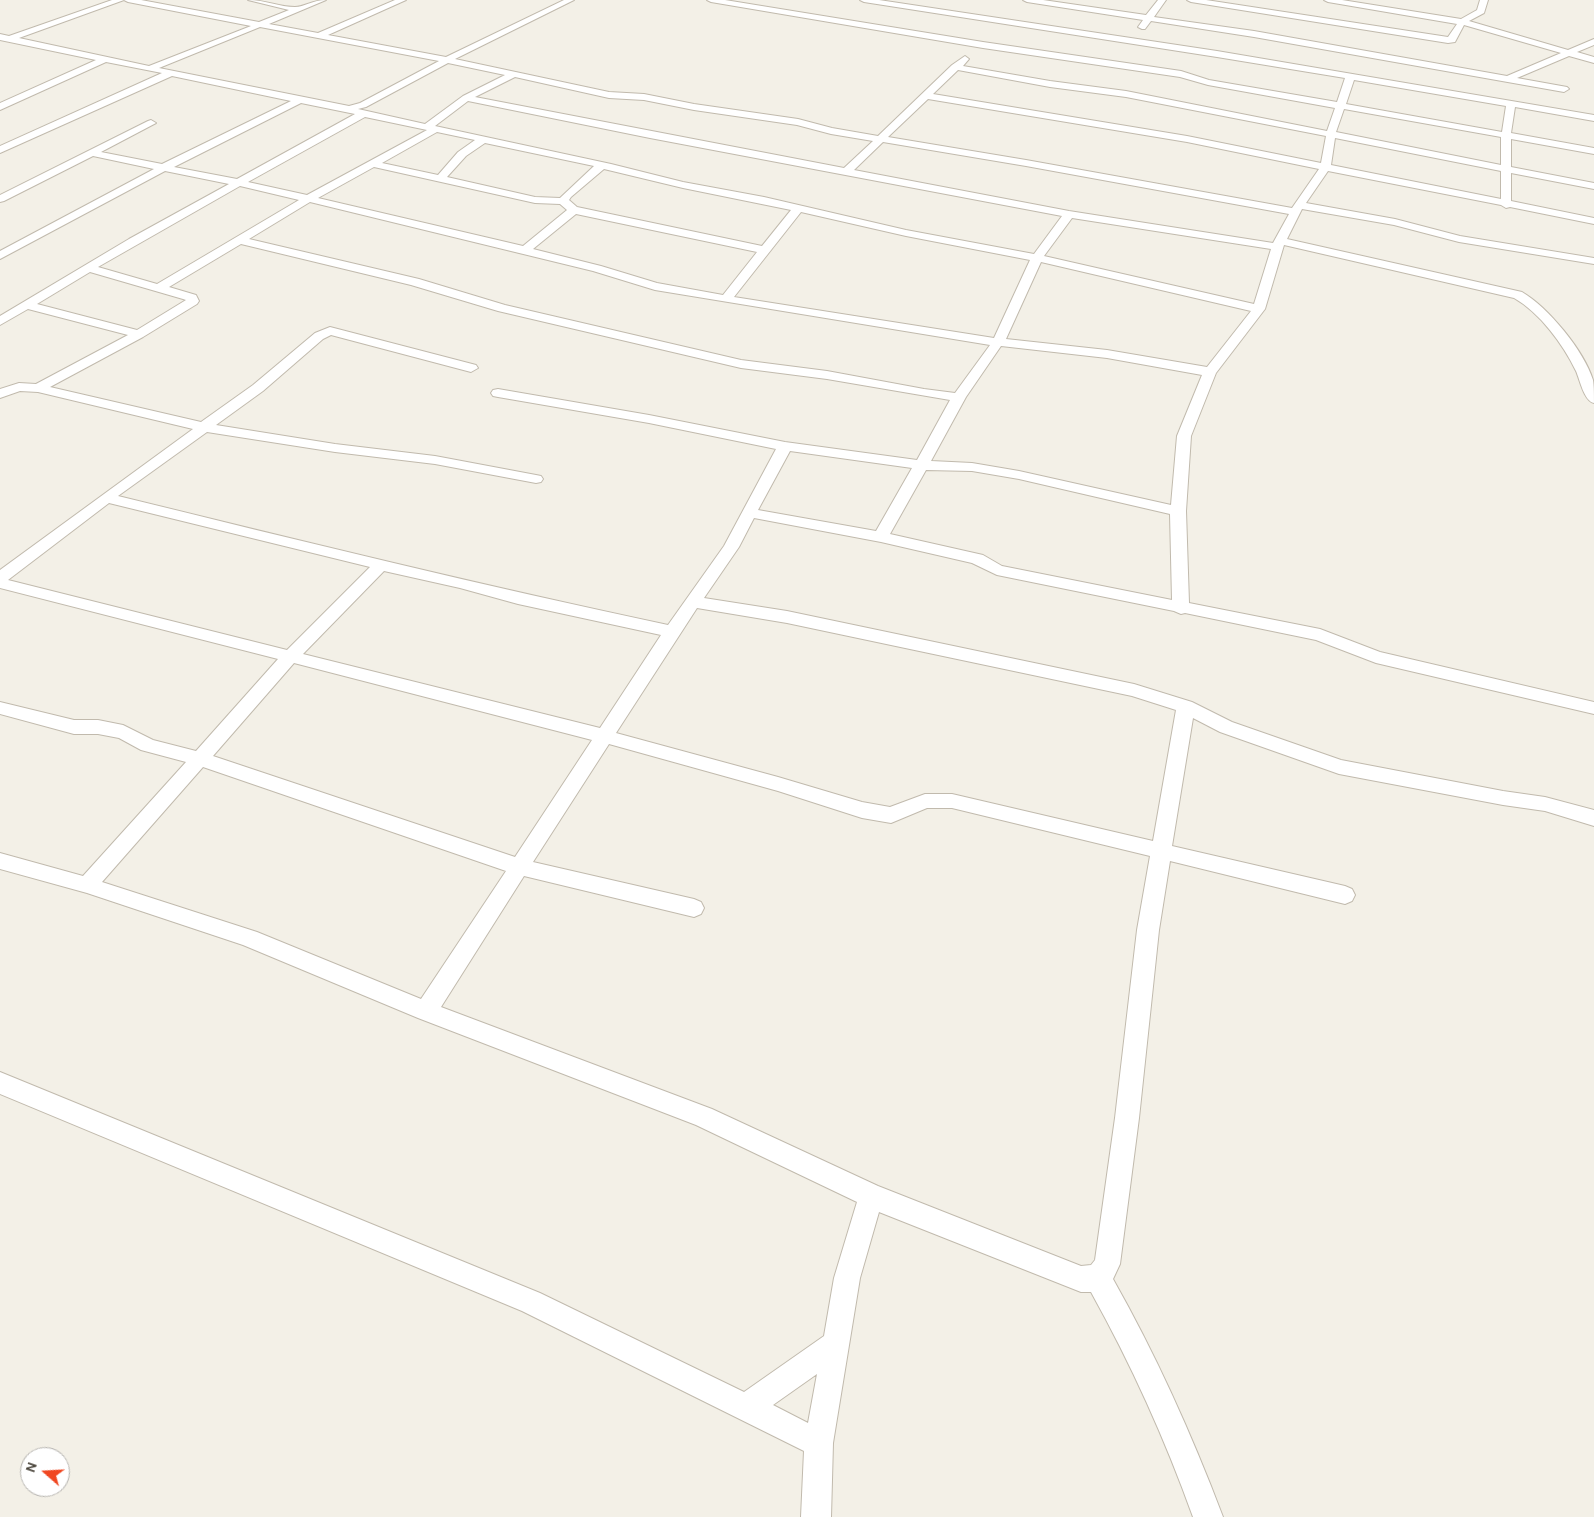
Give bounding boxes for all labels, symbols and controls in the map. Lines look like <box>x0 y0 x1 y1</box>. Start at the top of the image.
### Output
north arrow <box>20 1447 70 1497</box>
text: N <box>22 1460 41 1475</box>

